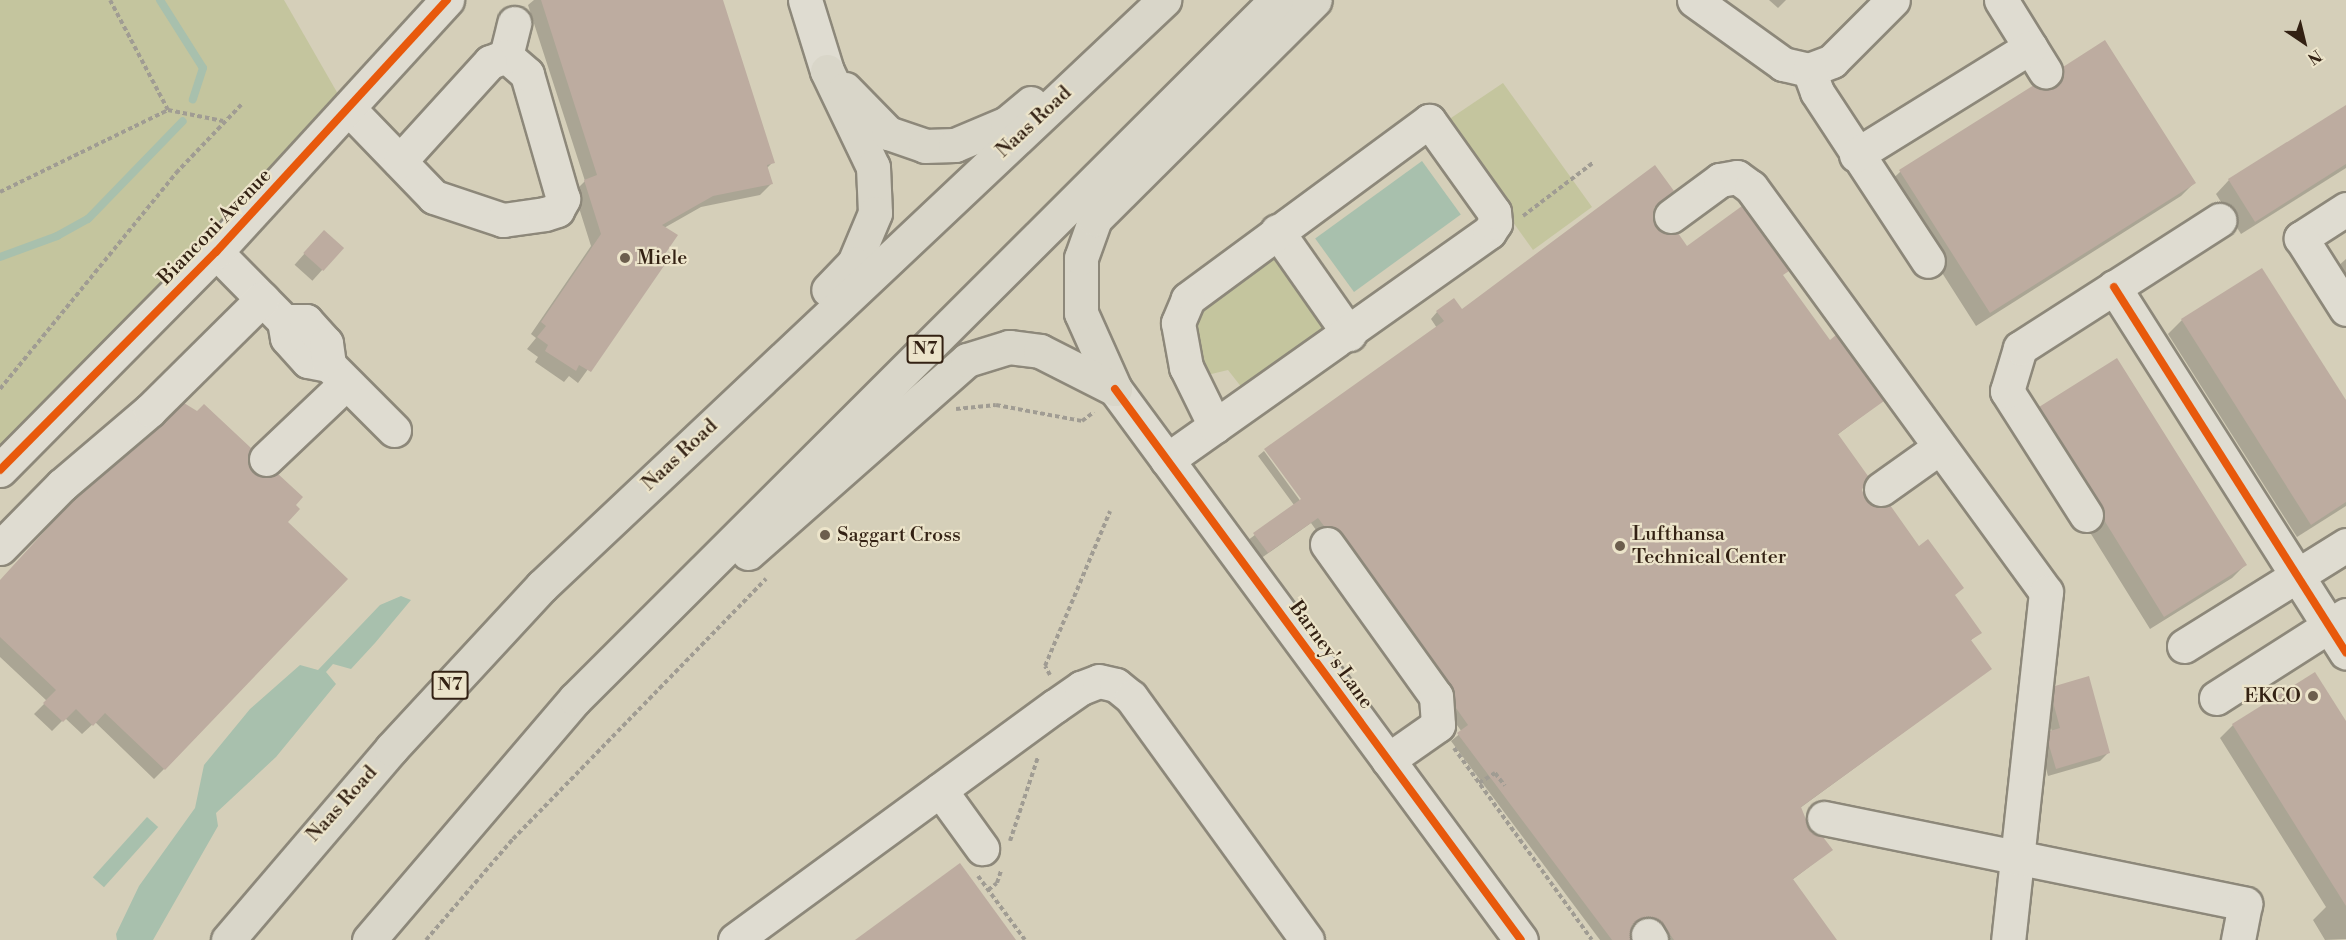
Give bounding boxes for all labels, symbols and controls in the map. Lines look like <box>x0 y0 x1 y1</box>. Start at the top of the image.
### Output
north arrow <box>2274 12 2334 72</box>
text: N <box>2303 45 2325 69</box>
street label: Naas Road <box>991 81 1077 163</box>
street label: Bianconi Avenue <box>153 164 277 290</box>
place label: Miele <box>637 246 687 270</box>
marker: Miele <box>618 251 632 265</box>
road number: N7 <box>906 334 944 364</box>
street label: Naas Road <box>637 414 723 496</box>
place label: Lufthansa Technical Center <box>1632 522 1786 569</box>
place label: Saggart Cross <box>837 523 961 547</box>
marker: Saggart Cross <box>818 528 832 542</box>
marker: Lufthansa Technical Center <box>1613 539 1627 553</box>
street label: Barney's Lane <box>1284 596 1378 714</box>
road number: N7 <box>430 670 470 700</box>
place label: EKCO <box>2244 684 2301 708</box>
marker: EKCO <box>2306 689 2320 703</box>
street label: Naas Road <box>302 761 382 847</box>

